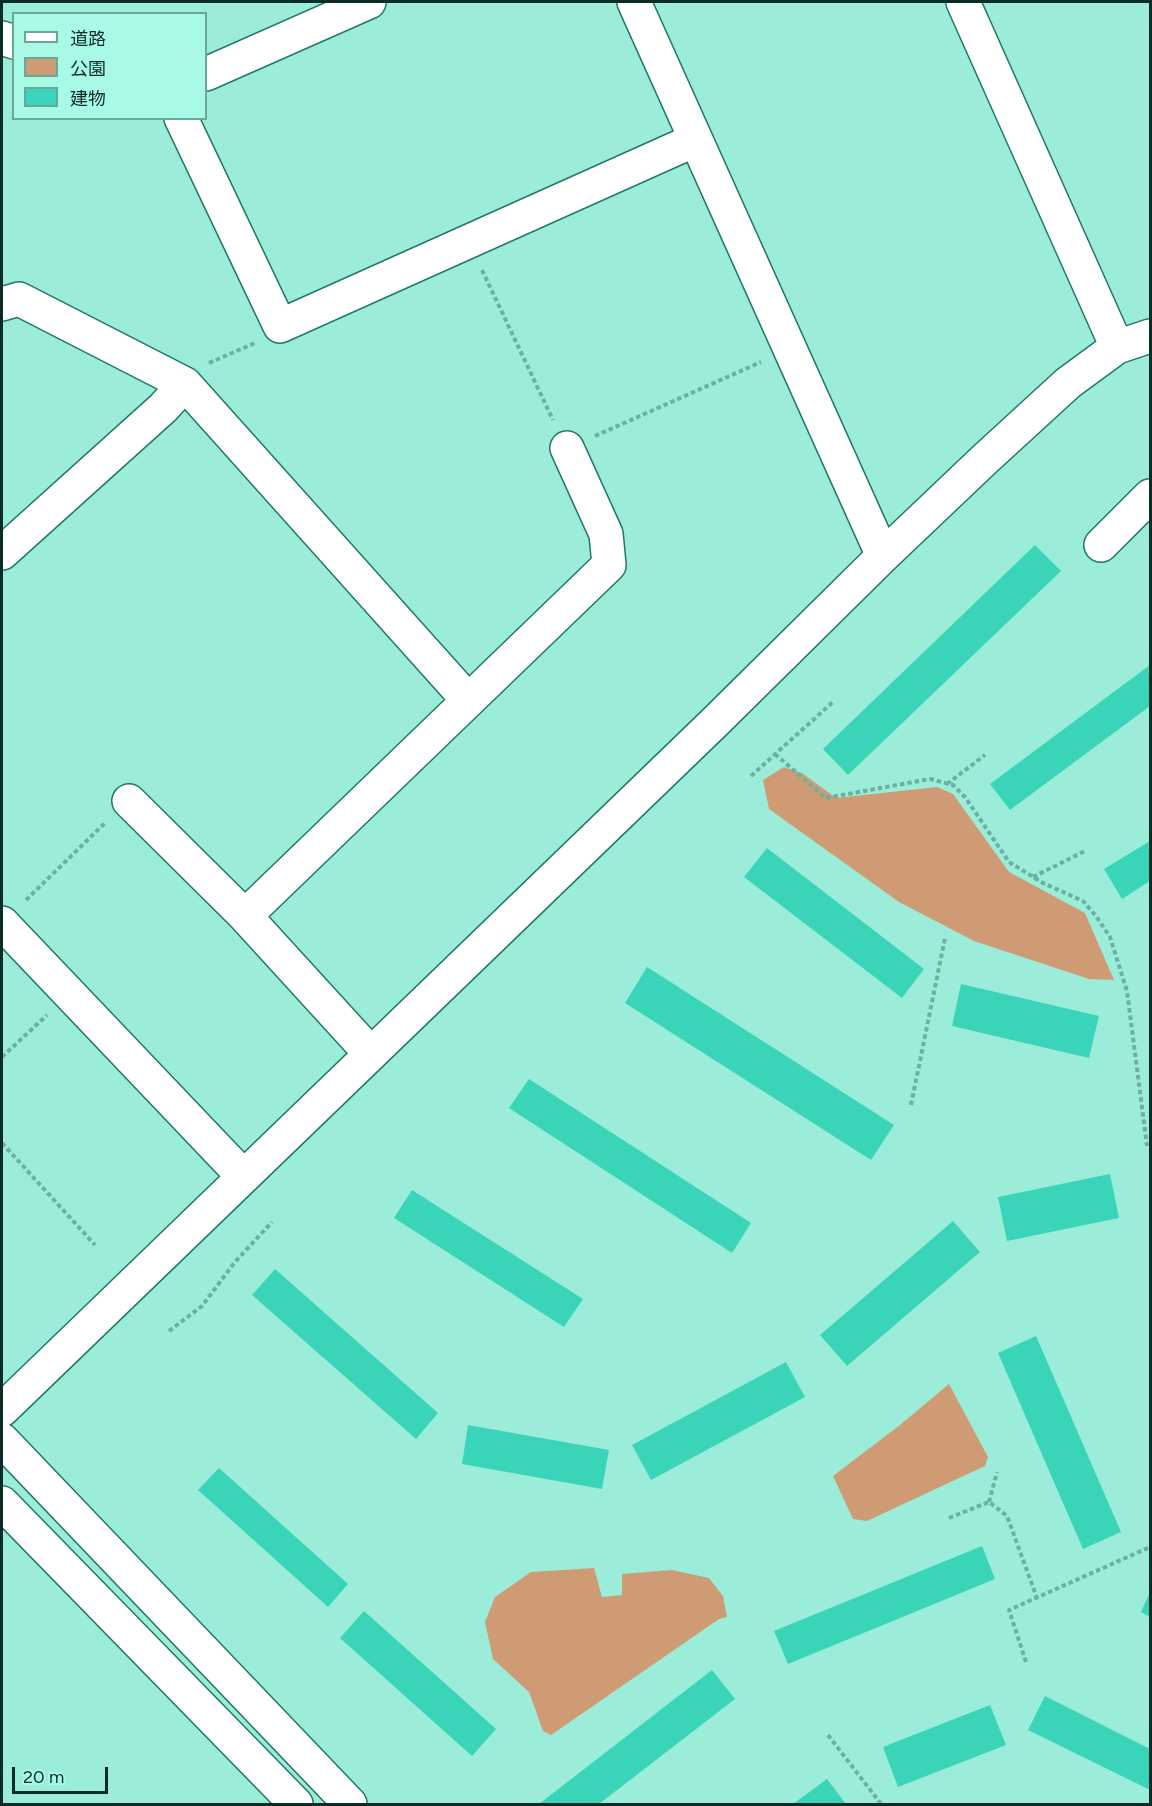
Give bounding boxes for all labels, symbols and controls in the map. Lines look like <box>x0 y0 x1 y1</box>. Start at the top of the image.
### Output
legend <box>12 12 207 120</box>
text: 道路 <box>70 28 106 50</box>
text: 公園 <box>70 58 106 80</box>
text: 建物 <box>70 88 106 110</box>
scale bar <box>15 1755 111 1793</box>
text: 20 m <box>23 1766 64 1788</box>

